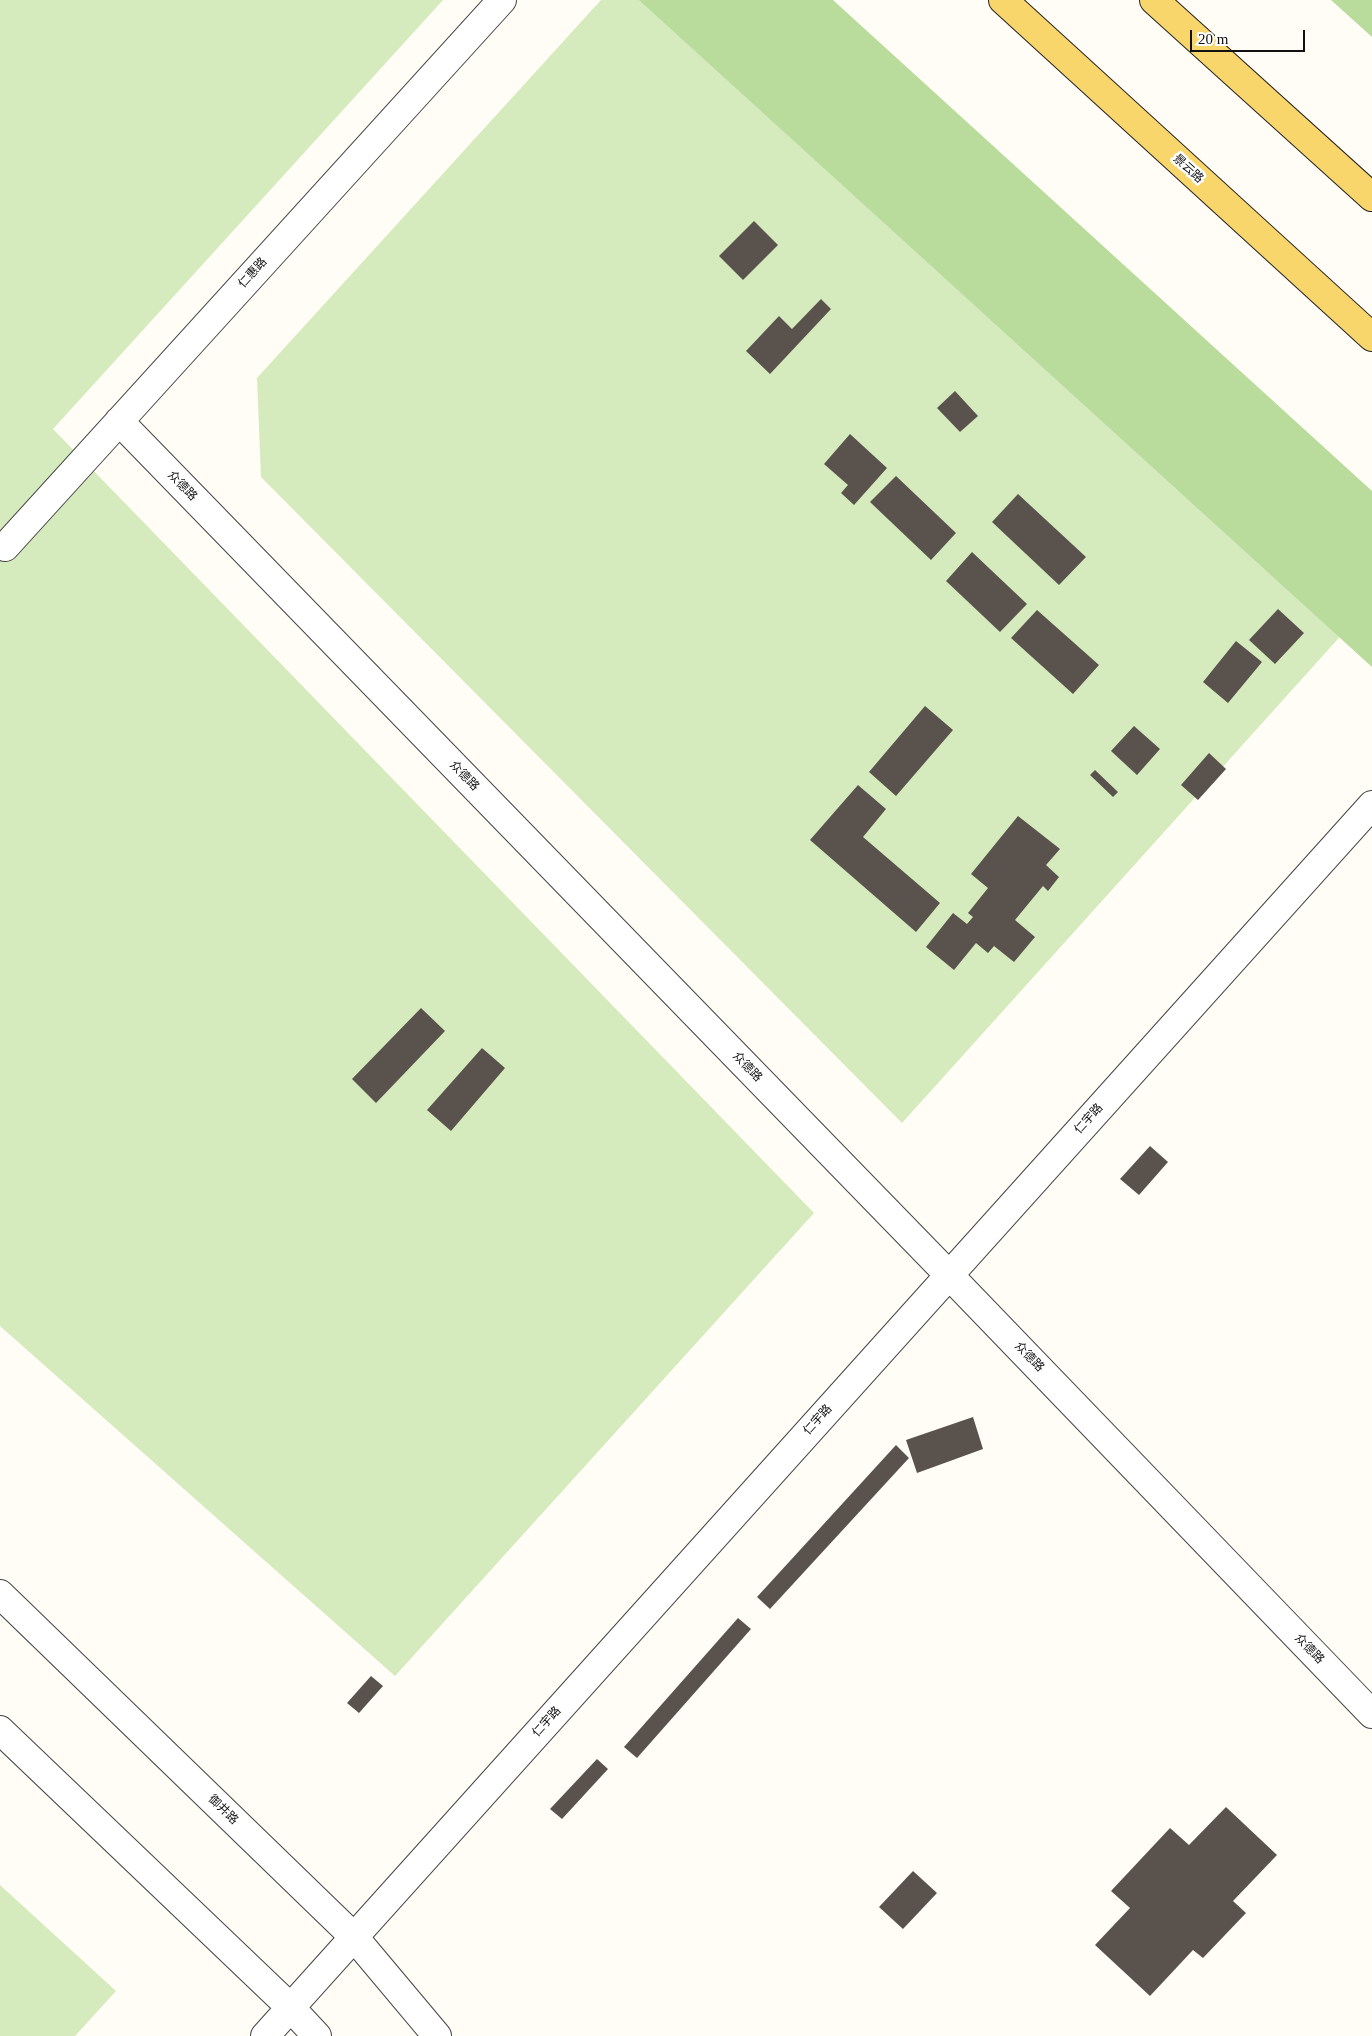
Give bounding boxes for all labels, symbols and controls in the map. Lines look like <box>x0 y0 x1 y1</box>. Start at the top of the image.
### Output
scale bar <box>1192 20 1307 52</box>
text: 20 m <box>1198 31 1228 47</box>
street label: 景云路 <box>1170 152 1206 186</box>
street label: 仁惠路 <box>236 255 270 291</box>
street label: 众德路 <box>164 468 200 504</box>
street label: 众德路 <box>446 758 482 794</box>
street label: 众德路 <box>729 1049 765 1085</box>
street label: 仁宇路 <box>1072 1101 1106 1137</box>
street label: 众德路 <box>1011 1339 1047 1375</box>
street label: 仁宇路 <box>801 1402 835 1438</box>
street label: 众德路 <box>1291 1631 1327 1667</box>
street label: 仁宇路 <box>530 1704 564 1740</box>
street label: 御井路 <box>205 1792 241 1828</box>

